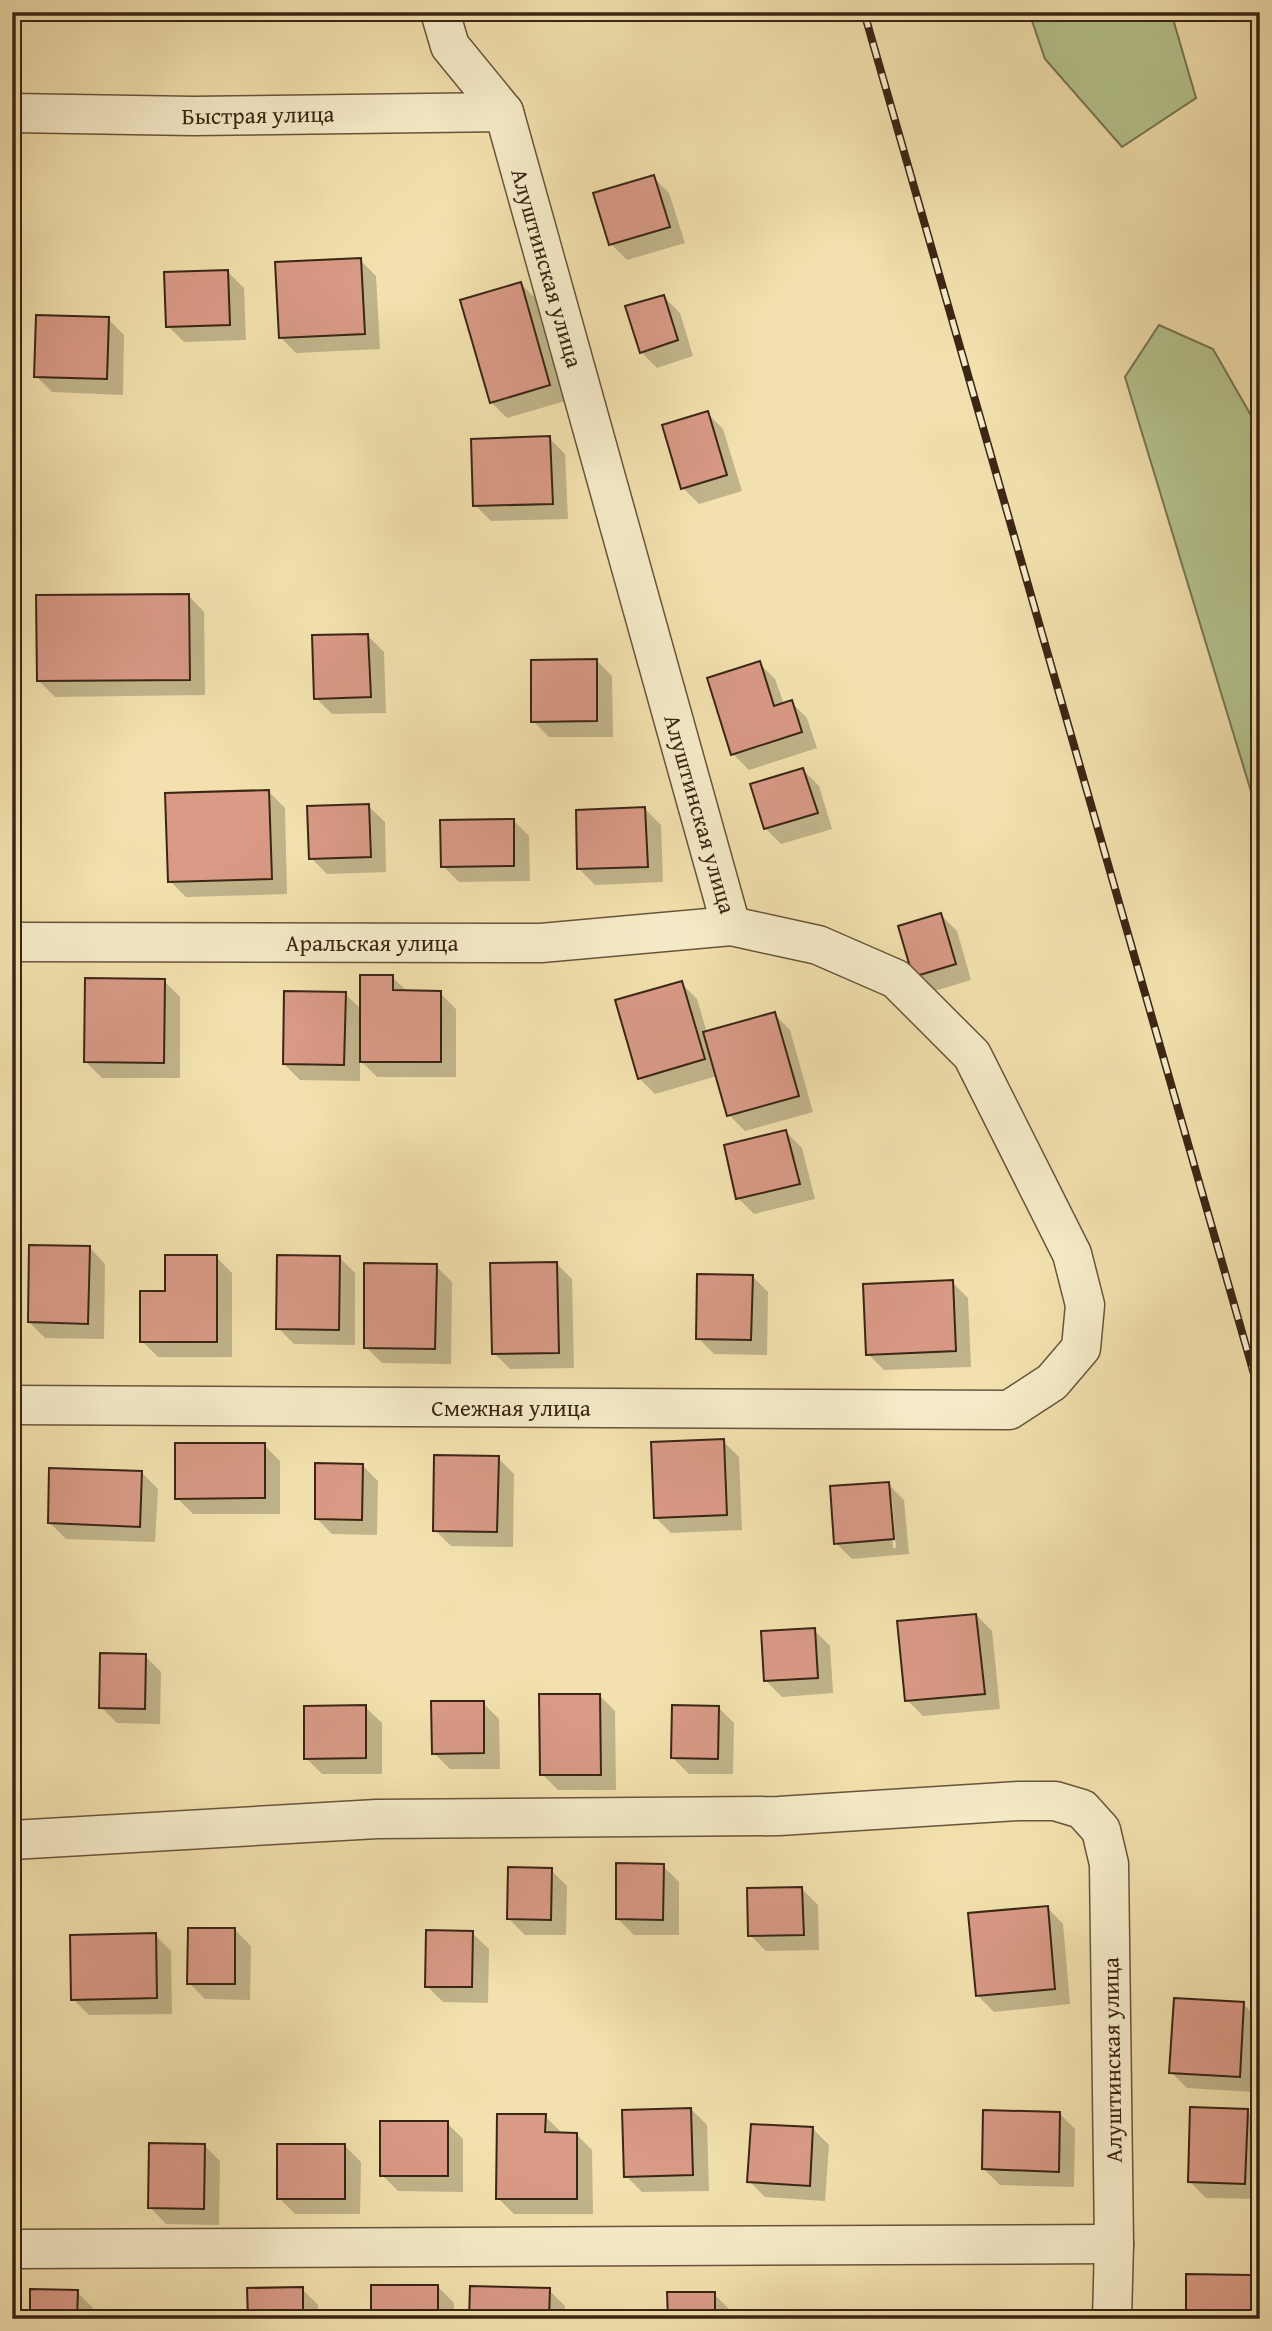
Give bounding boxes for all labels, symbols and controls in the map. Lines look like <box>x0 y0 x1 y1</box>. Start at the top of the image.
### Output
street label: Быстрая улица <box>181 97 335 132</box>
street label: Алуштинская улица <box>503 164 592 371</box>
street label: Алуштинская улица <box>656 710 745 917</box>
street label: Аральская улица <box>286 926 458 959</box>
street label: Смежная улица <box>431 1391 591 1424</box>
street label: Алуштинская улица <box>1093 1957 1130 2163</box>

